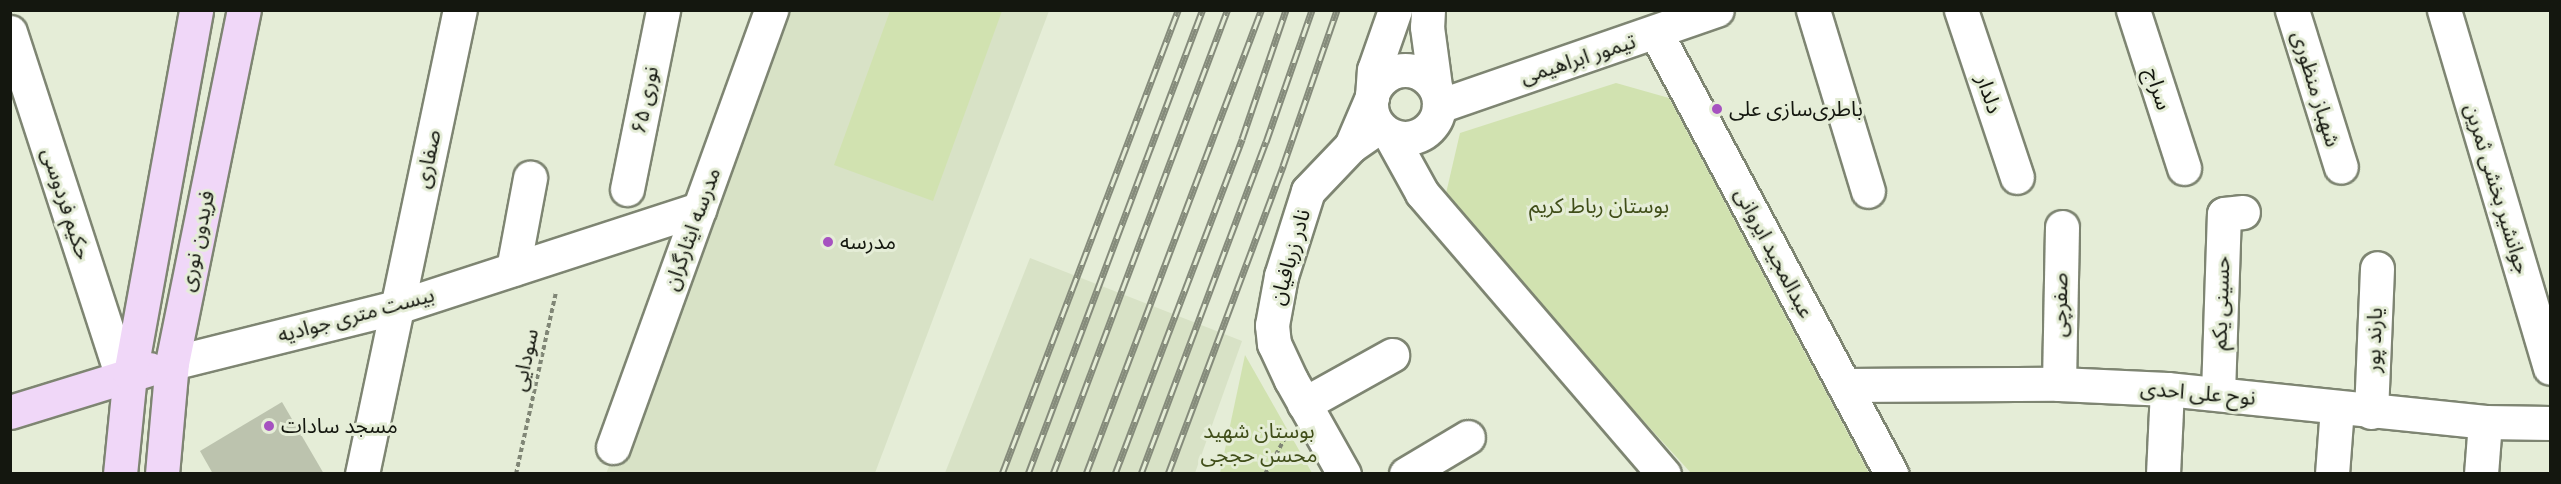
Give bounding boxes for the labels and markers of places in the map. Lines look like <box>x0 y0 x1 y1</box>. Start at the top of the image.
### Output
place label: باطری‌سازی علی <box>1729 96 1863 122</box>
marker: باطری‌سازی علی <box>1710 102 1724 116</box>
place label: مدرسه <box>840 229 896 255</box>
marker: مدرسه <box>821 235 835 249</box>
place label: مسجد سادات <box>281 413 398 439</box>
marker: مسجد سادات <box>262 419 276 433</box>

